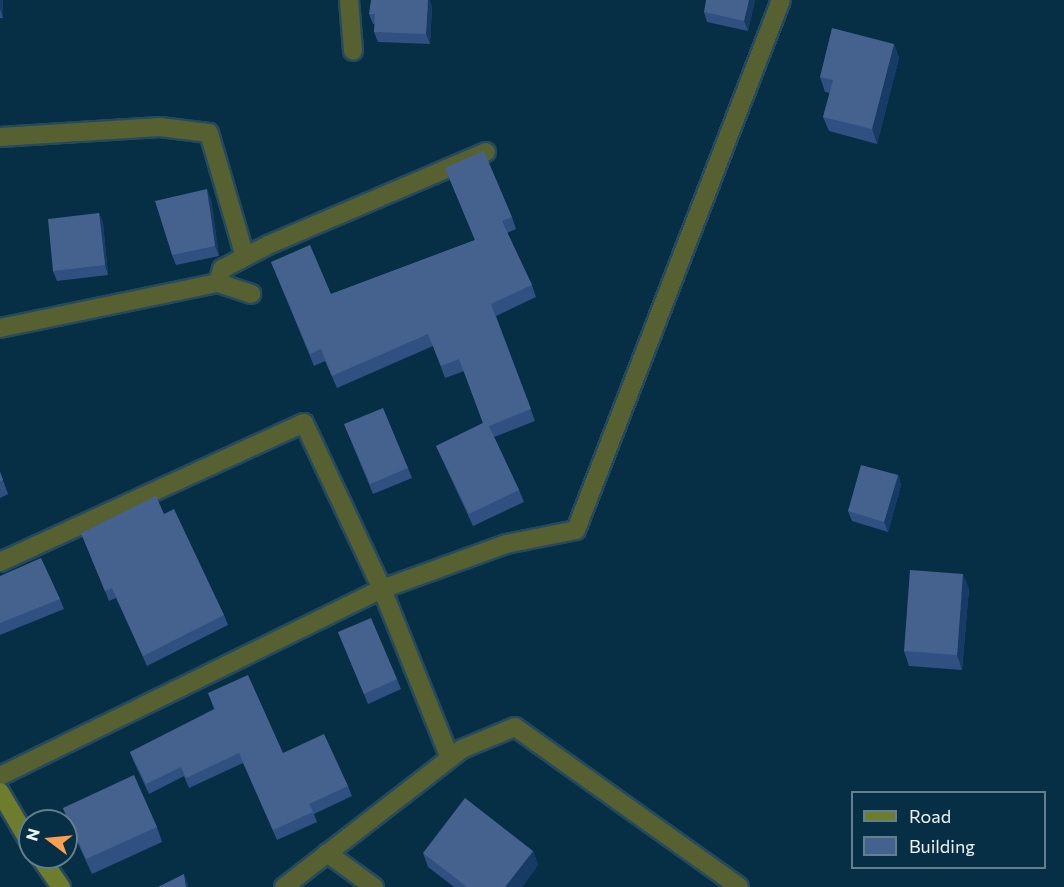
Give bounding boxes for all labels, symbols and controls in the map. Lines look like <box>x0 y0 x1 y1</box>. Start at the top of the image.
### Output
legend <box>851 791 1046 869</box>
text: Road <box>909 805 951 827</box>
north arrow <box>18 809 78 869</box>
text: N <box>21 826 43 843</box>
text: Building <box>909 835 975 857</box>

